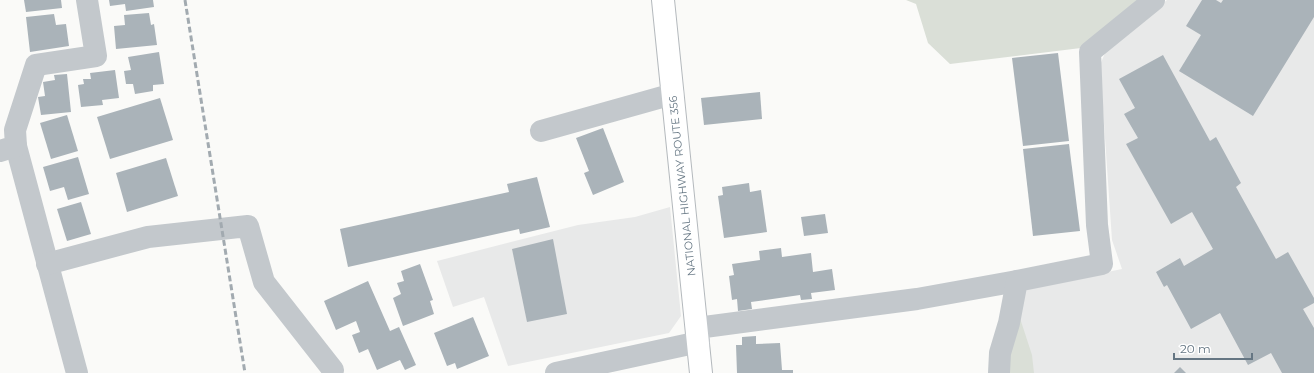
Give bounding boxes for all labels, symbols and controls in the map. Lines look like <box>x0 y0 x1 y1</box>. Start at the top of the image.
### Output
street label: NATIONAL HIGHWAY ROUTE 356 <box>666 95 698 277</box>
scale bar <box>1174 335 1252 361</box>
text: 20 m <box>1180 341 1211 356</box>

